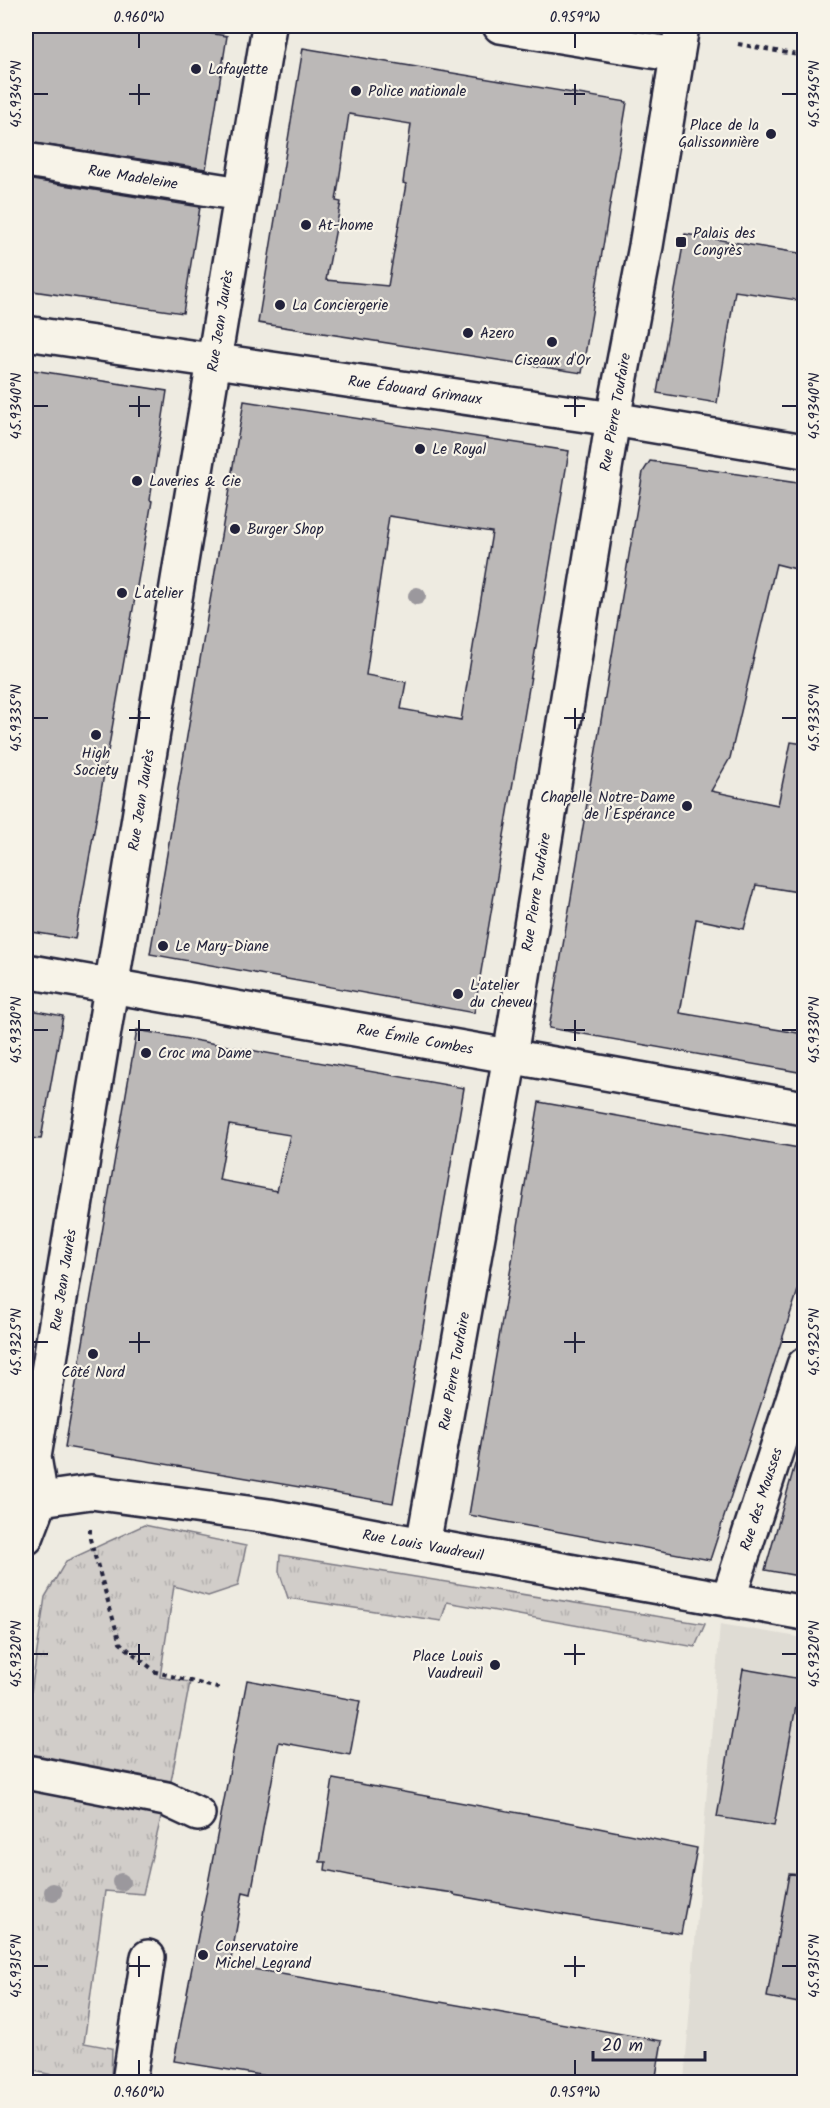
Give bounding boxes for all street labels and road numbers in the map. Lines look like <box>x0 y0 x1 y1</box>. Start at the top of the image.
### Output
street label: Rue Madeleine <box>86 159 180 197</box>
street label: Rue Jean Jaurès <box>201 268 241 374</box>
street label: Rue Pierre Toufaire <box>594 351 638 473</box>
street label: Rue Édouard Grimaux <box>346 370 484 412</box>
street label: Rue Jean Jaurès <box>122 747 162 853</box>
street label: Rue Pierre Toufaire <box>516 831 558 953</box>
street label: Rue Émile Combes <box>355 1018 476 1062</box>
street label: Rue Jean Jaurès <box>44 1227 84 1333</box>
street label: Rue Pierre Toufaire <box>433 1310 477 1432</box>
street label: Rue des Mousses <box>734 1444 790 1554</box>
street label: Rue Louis Vaudreuil <box>360 1524 486 1569</box>

